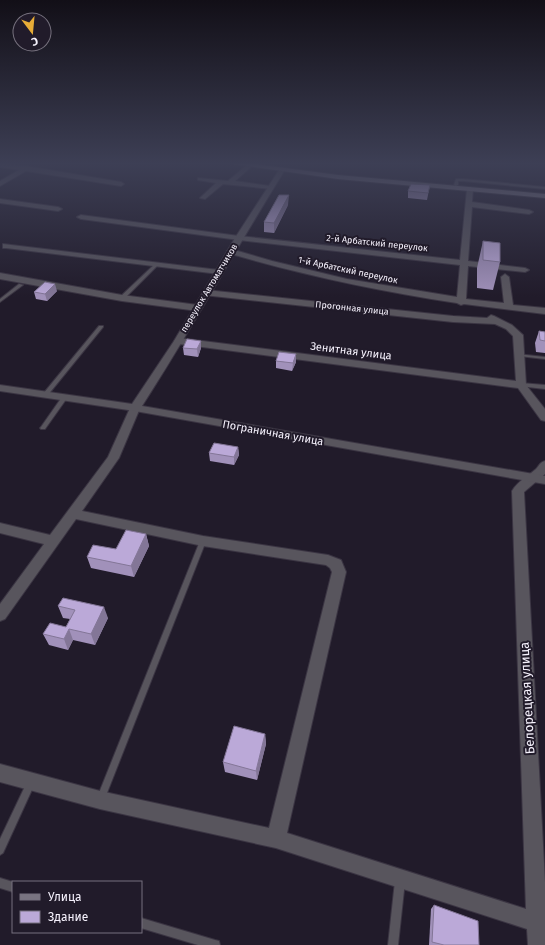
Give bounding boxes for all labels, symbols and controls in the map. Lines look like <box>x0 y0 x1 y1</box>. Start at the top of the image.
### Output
north arrow <box>12 12 52 52</box>
text: С <box>29 34 39 48</box>
street label: 2-й Арбатский переулок <box>326 233 429 253</box>
street label: переулок Автоматчиков <box>179 242 239 334</box>
street label: 1-й Арбатский переулок <box>297 255 399 286</box>
street label: Прогонная улица <box>315 299 389 317</box>
street label: Зенитная улица <box>310 340 392 362</box>
street label: Пограничная улица <box>221 418 325 448</box>
street label: Белорецкая улица <box>517 641 537 755</box>
legend <box>12 881 142 933</box>
text: Улица <box>48 890 82 904</box>
text: Здание <box>48 910 88 924</box>

